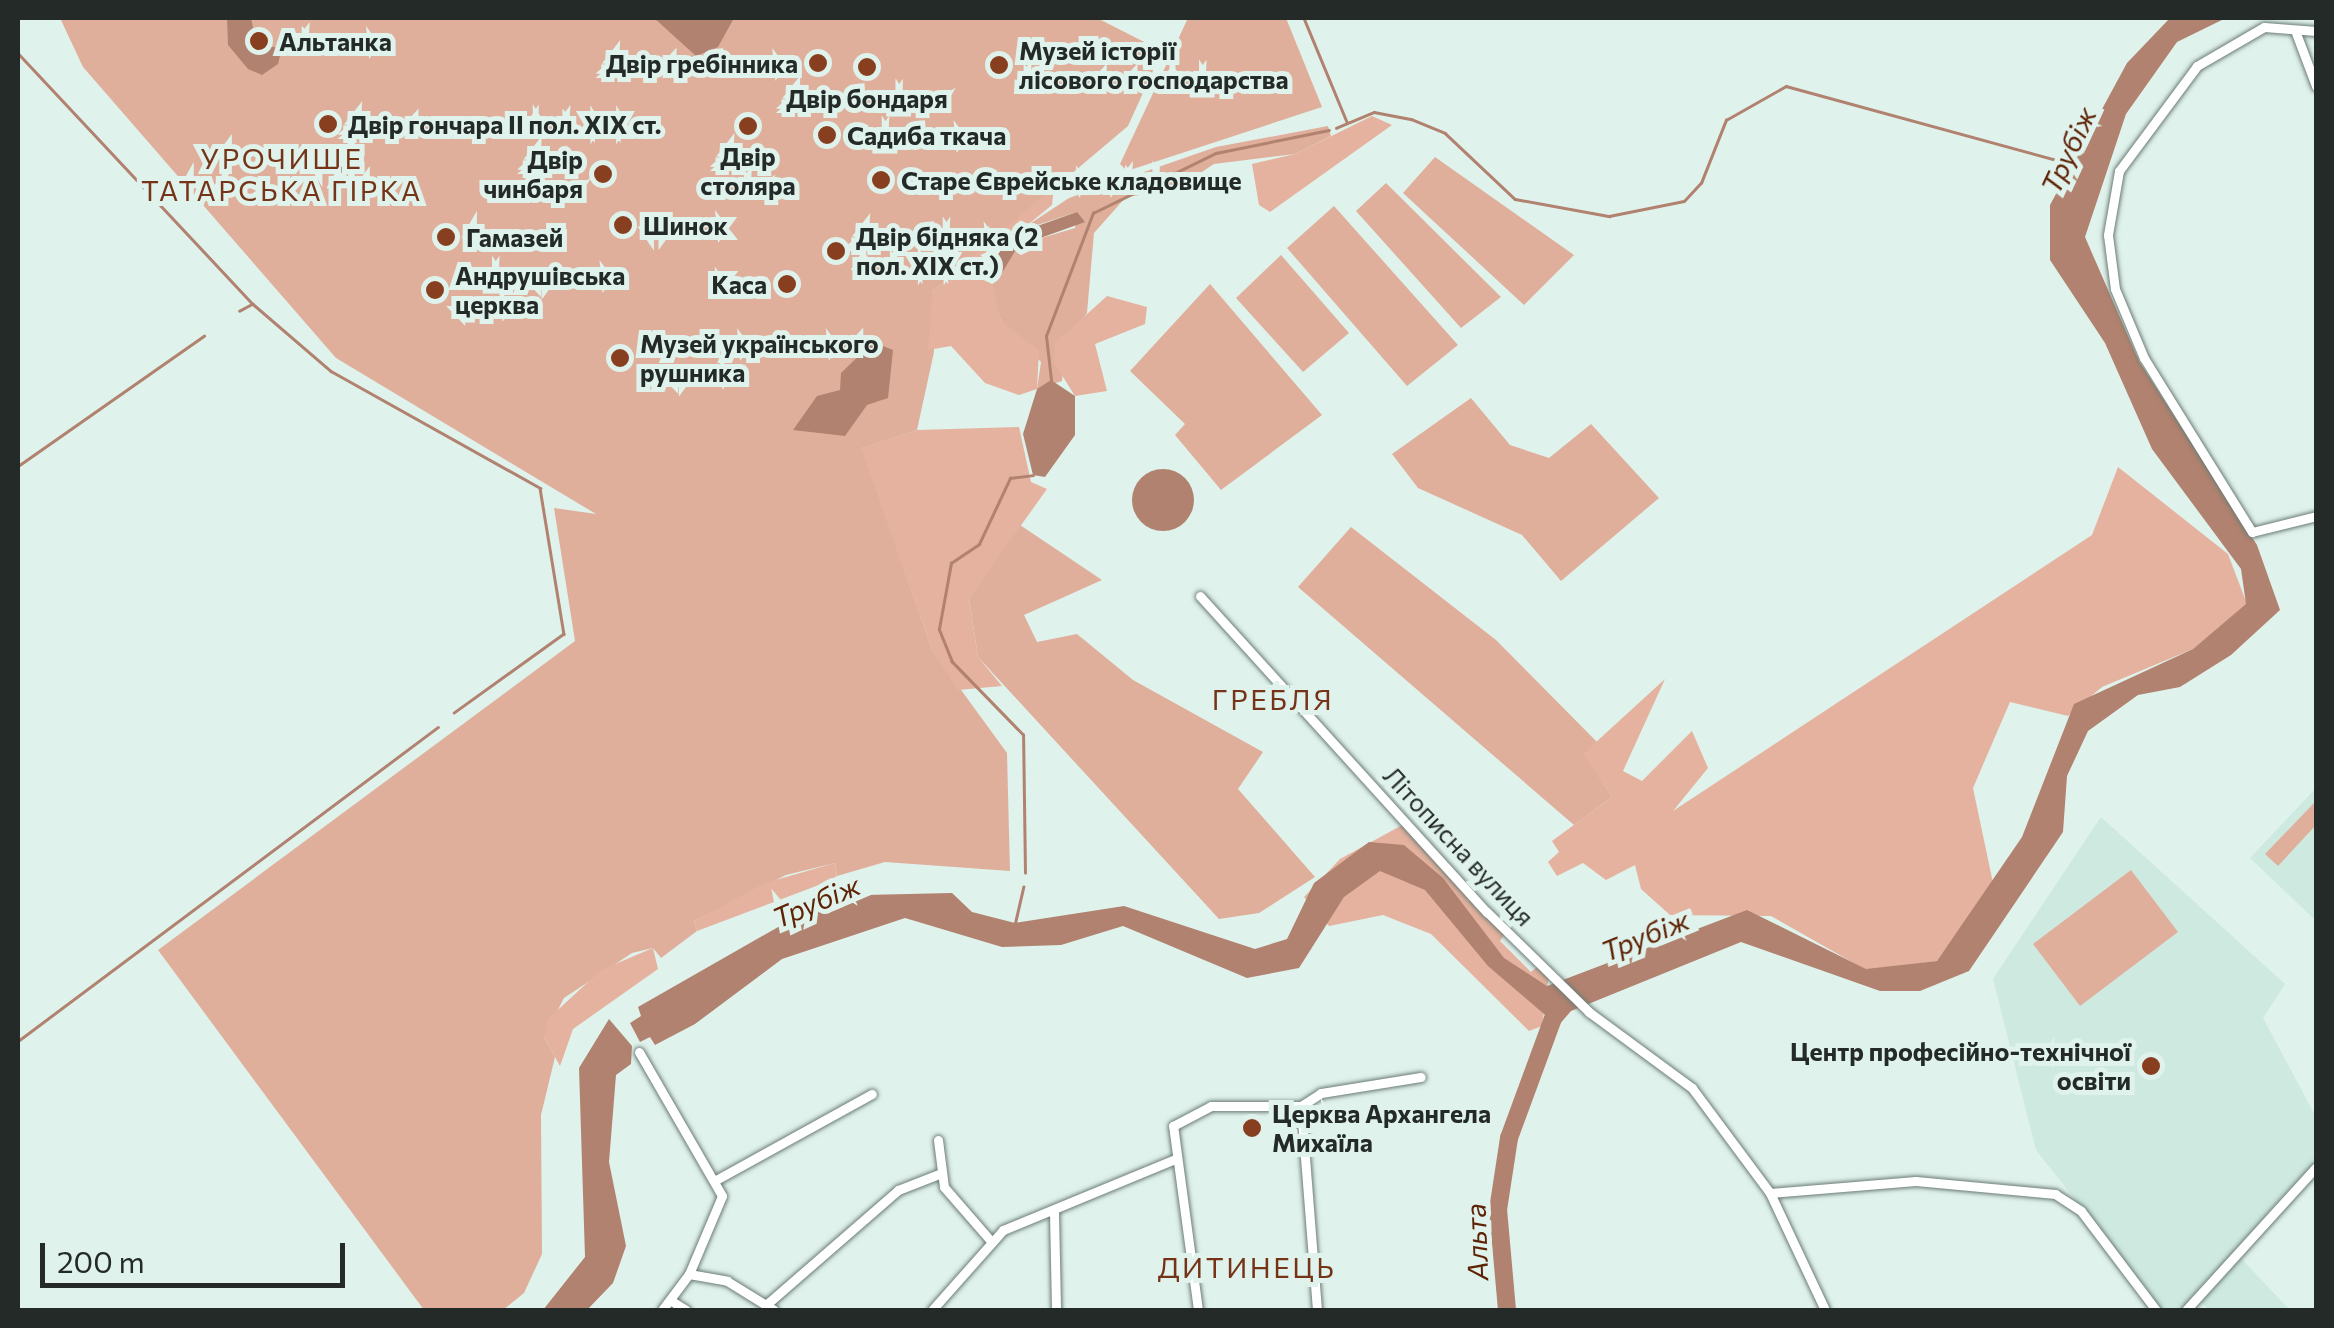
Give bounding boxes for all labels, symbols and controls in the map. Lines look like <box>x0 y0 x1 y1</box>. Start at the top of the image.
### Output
place label: Альтанка <box>279 26 392 56</box>
marker: Альтанка <box>248 30 270 52</box>
place label: Музей історії лісового господарства <box>1019 36 1288 95</box>
place label: Двір гребінника <box>606 48 798 78</box>
marker: Двір гребінника <box>807 52 829 74</box>
marker: Музей історії лісового господарства <box>988 54 1010 76</box>
marker: Двір бондаря <box>856 56 878 78</box>
place label: Двір бондаря <box>786 83 948 113</box>
water label: Трубіж <box>2033 101 2103 199</box>
place label: Двір гончара II пол. XIX ст. <box>348 109 661 139</box>
marker: Двір гончара II пол. XIX ст. <box>317 113 339 135</box>
marker: Двір столяра <box>737 115 759 137</box>
place label: Садиба ткача <box>847 120 1006 150</box>
marker: Садиба ткача <box>816 124 838 146</box>
district label: УРОЧИЩЕ ТАТАРСЬКА ГІРКА <box>141 141 423 207</box>
place label: Двір столяра <box>700 142 796 201</box>
place label: Двір чинбаря <box>484 145 583 204</box>
marker: Двір чинбаря <box>592 163 614 185</box>
place label: Старе Єврейське кладовище <box>901 165 1242 195</box>
marker: Старе Єврейське кладовище <box>870 169 892 191</box>
place label: Шинок <box>643 210 728 240</box>
marker: Шинок <box>612 214 634 236</box>
place label: Гамазей <box>466 222 563 252</box>
place label: Двір бідняка (2 пол. XIX ст.) <box>856 222 1039 281</box>
marker: Гамазей <box>435 226 457 248</box>
marker: Двір бідняка (2 пол. XIX ст.) <box>825 240 847 262</box>
place label: Андрушівська церква <box>455 261 625 320</box>
place label: Каса <box>711 269 767 299</box>
marker: Каса <box>776 273 798 295</box>
marker: Андрушівська церква <box>424 279 446 301</box>
place label: Музей українського рушника <box>640 329 879 388</box>
marker: Музей українського рушника <box>609 347 631 369</box>
district label: ГРЕБЛЯ <box>1212 682 1334 716</box>
street label: Літописна вулиця <box>1378 760 1540 932</box>
water label: Трубіж <box>767 868 865 934</box>
water label: Трубіж <box>1596 902 1694 968</box>
place label: Центр професійно-технічної освіти <box>1790 1037 2131 1096</box>
marker: Центр професійно-технічної освіти <box>2140 1055 2162 1077</box>
place label: Церква Архангела Михаїла <box>1272 1099 1491 1158</box>
marker: Церква Архангела Михаїла <box>1241 1117 1263 1139</box>
water label: Альта <box>1458 1203 1494 1281</box>
scale bar <box>45 1223 350 1285</box>
text: 200 m <box>57 1242 145 1279</box>
district label: ДИТИНЕЦЬ <box>1158 1250 1336 1284</box>

